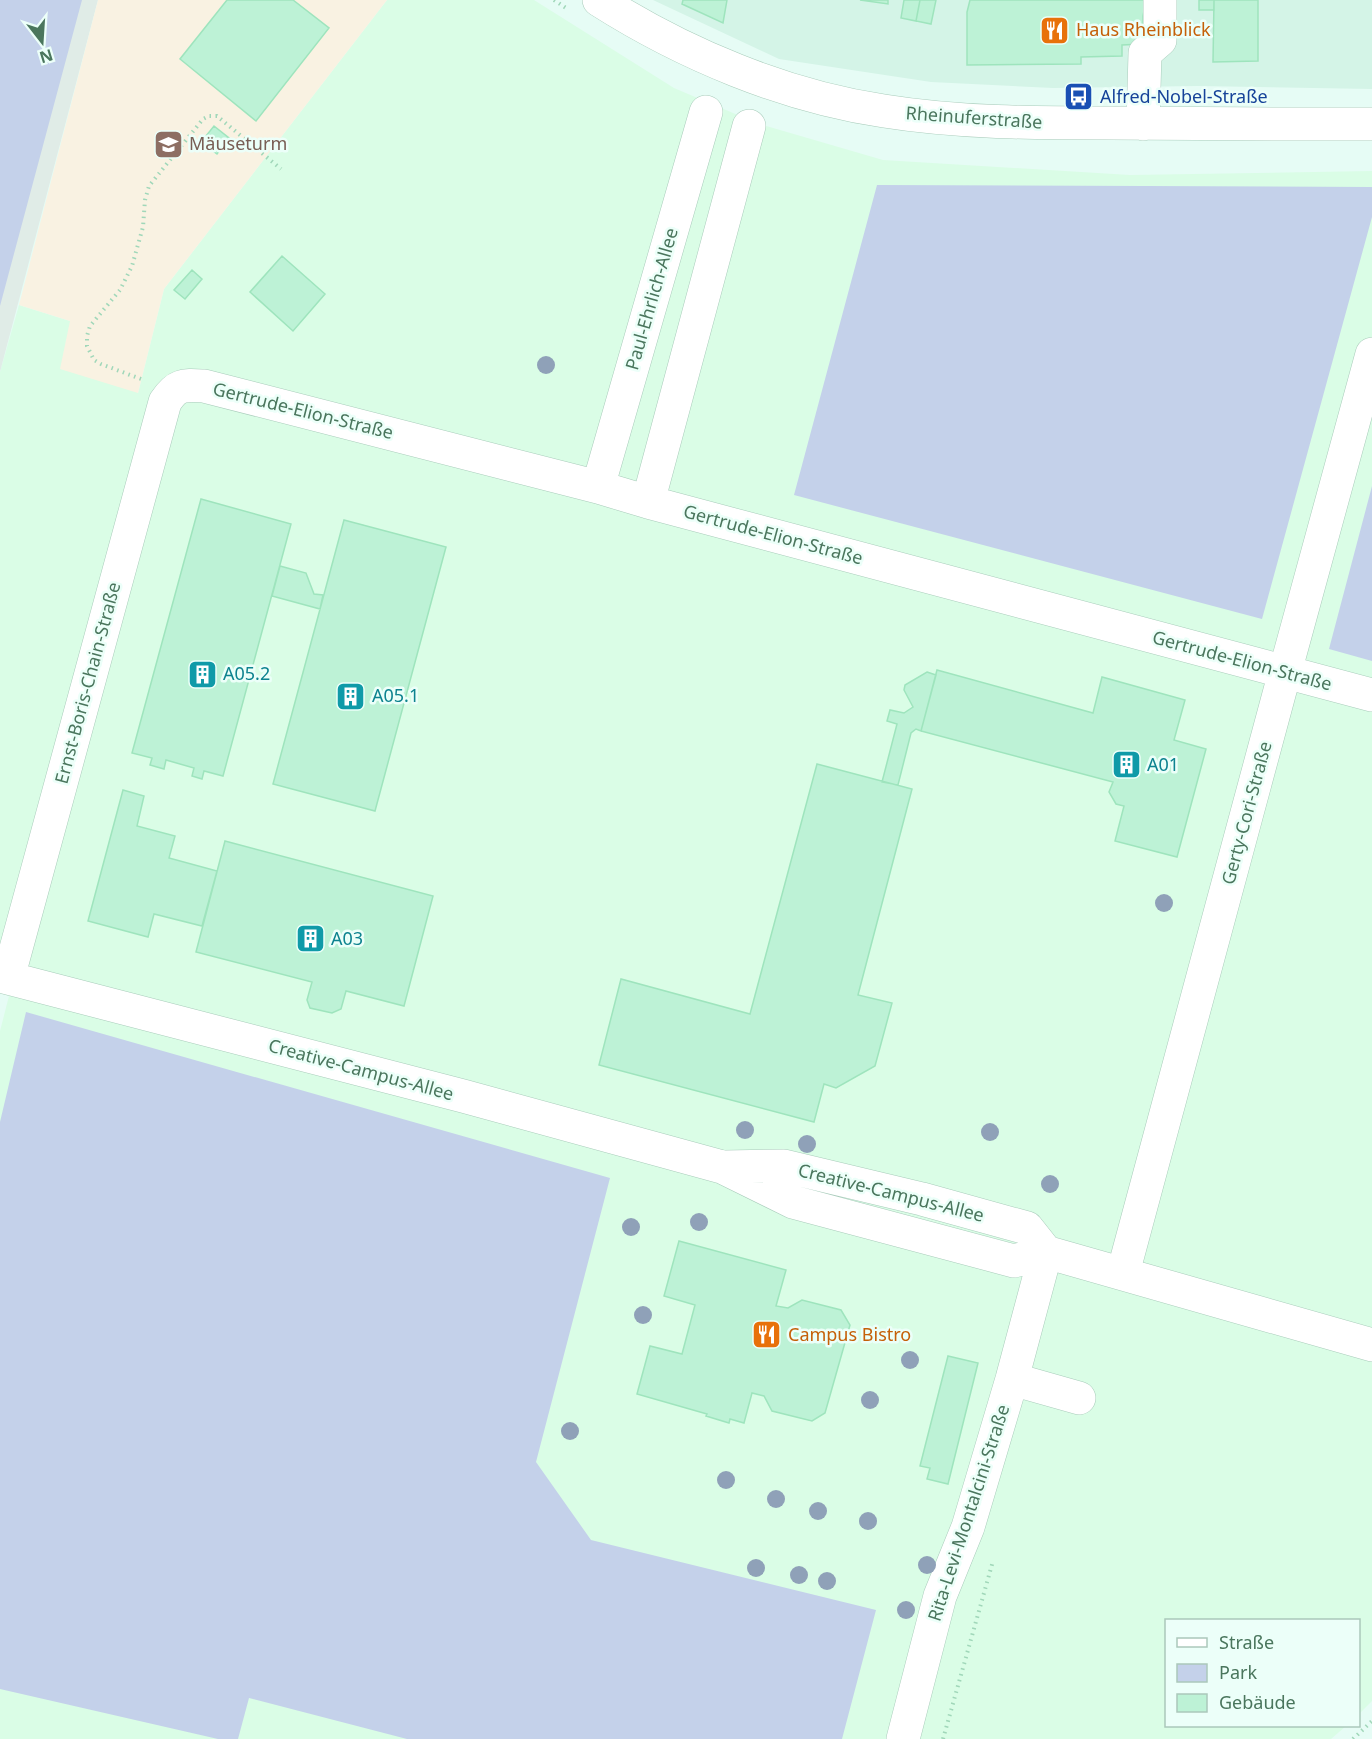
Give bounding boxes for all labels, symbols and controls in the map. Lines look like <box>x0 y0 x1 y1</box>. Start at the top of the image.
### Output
north arrow <box>12 12 72 72</box>
restaurant icon: Haus Rheinblick <box>1039 14 1071 46</box>
place label: Haus Rheinblick <box>1076 17 1211 41</box>
text: N <box>37 44 56 69</box>
bus stop icon: Alfred-Nobel-Straße <box>1063 81 1095 113</box>
place label: Alfred-Nobel-Straße <box>1100 84 1268 108</box>
street label: Rheinuferstraße <box>905 100 1043 134</box>
school or university icon: Mäuseturm <box>152 128 184 160</box>
place label: Mäuseturm <box>189 131 287 155</box>
street label: Paul-Ehrlich-Allee <box>619 225 683 373</box>
street label: Gertrude-Elion-Straße <box>211 376 396 444</box>
street label: Gertrude-Elion-Straße <box>681 499 866 570</box>
street label: Ernst-Boris-Chain-Straße <box>49 579 126 786</box>
street label: Gertrude-Elion-Straße <box>1150 625 1335 696</box>
building icon: A05.2 <box>186 658 218 690</box>
place label: A05.2 <box>223 661 270 685</box>
building icon: A05.1 <box>335 680 367 712</box>
place label: A05.1 <box>372 683 419 707</box>
street label: Gerty-Cori-Straße <box>1215 738 1277 887</box>
building icon: A01 <box>1110 749 1142 781</box>
place label: A01 <box>1147 752 1179 776</box>
building icon: A03 <box>294 923 326 955</box>
place label: A03 <box>331 926 363 950</box>
street label: Creative-Campus-Allee <box>266 1033 457 1105</box>
street label: Creative-Campus-Allee <box>796 1157 987 1227</box>
restaurant icon: Campus Bistro <box>751 1319 783 1351</box>
place label: Campus Bistro <box>788 1322 911 1346</box>
street label: Rita-Levi-Montalcini-Straße <box>922 1401 1014 1624</box>
legend <box>1165 1619 1360 1727</box>
text: Straße <box>1219 1630 1274 1654</box>
text: Park <box>1219 1660 1257 1684</box>
text: Gebäude <box>1219 1690 1296 1714</box>

